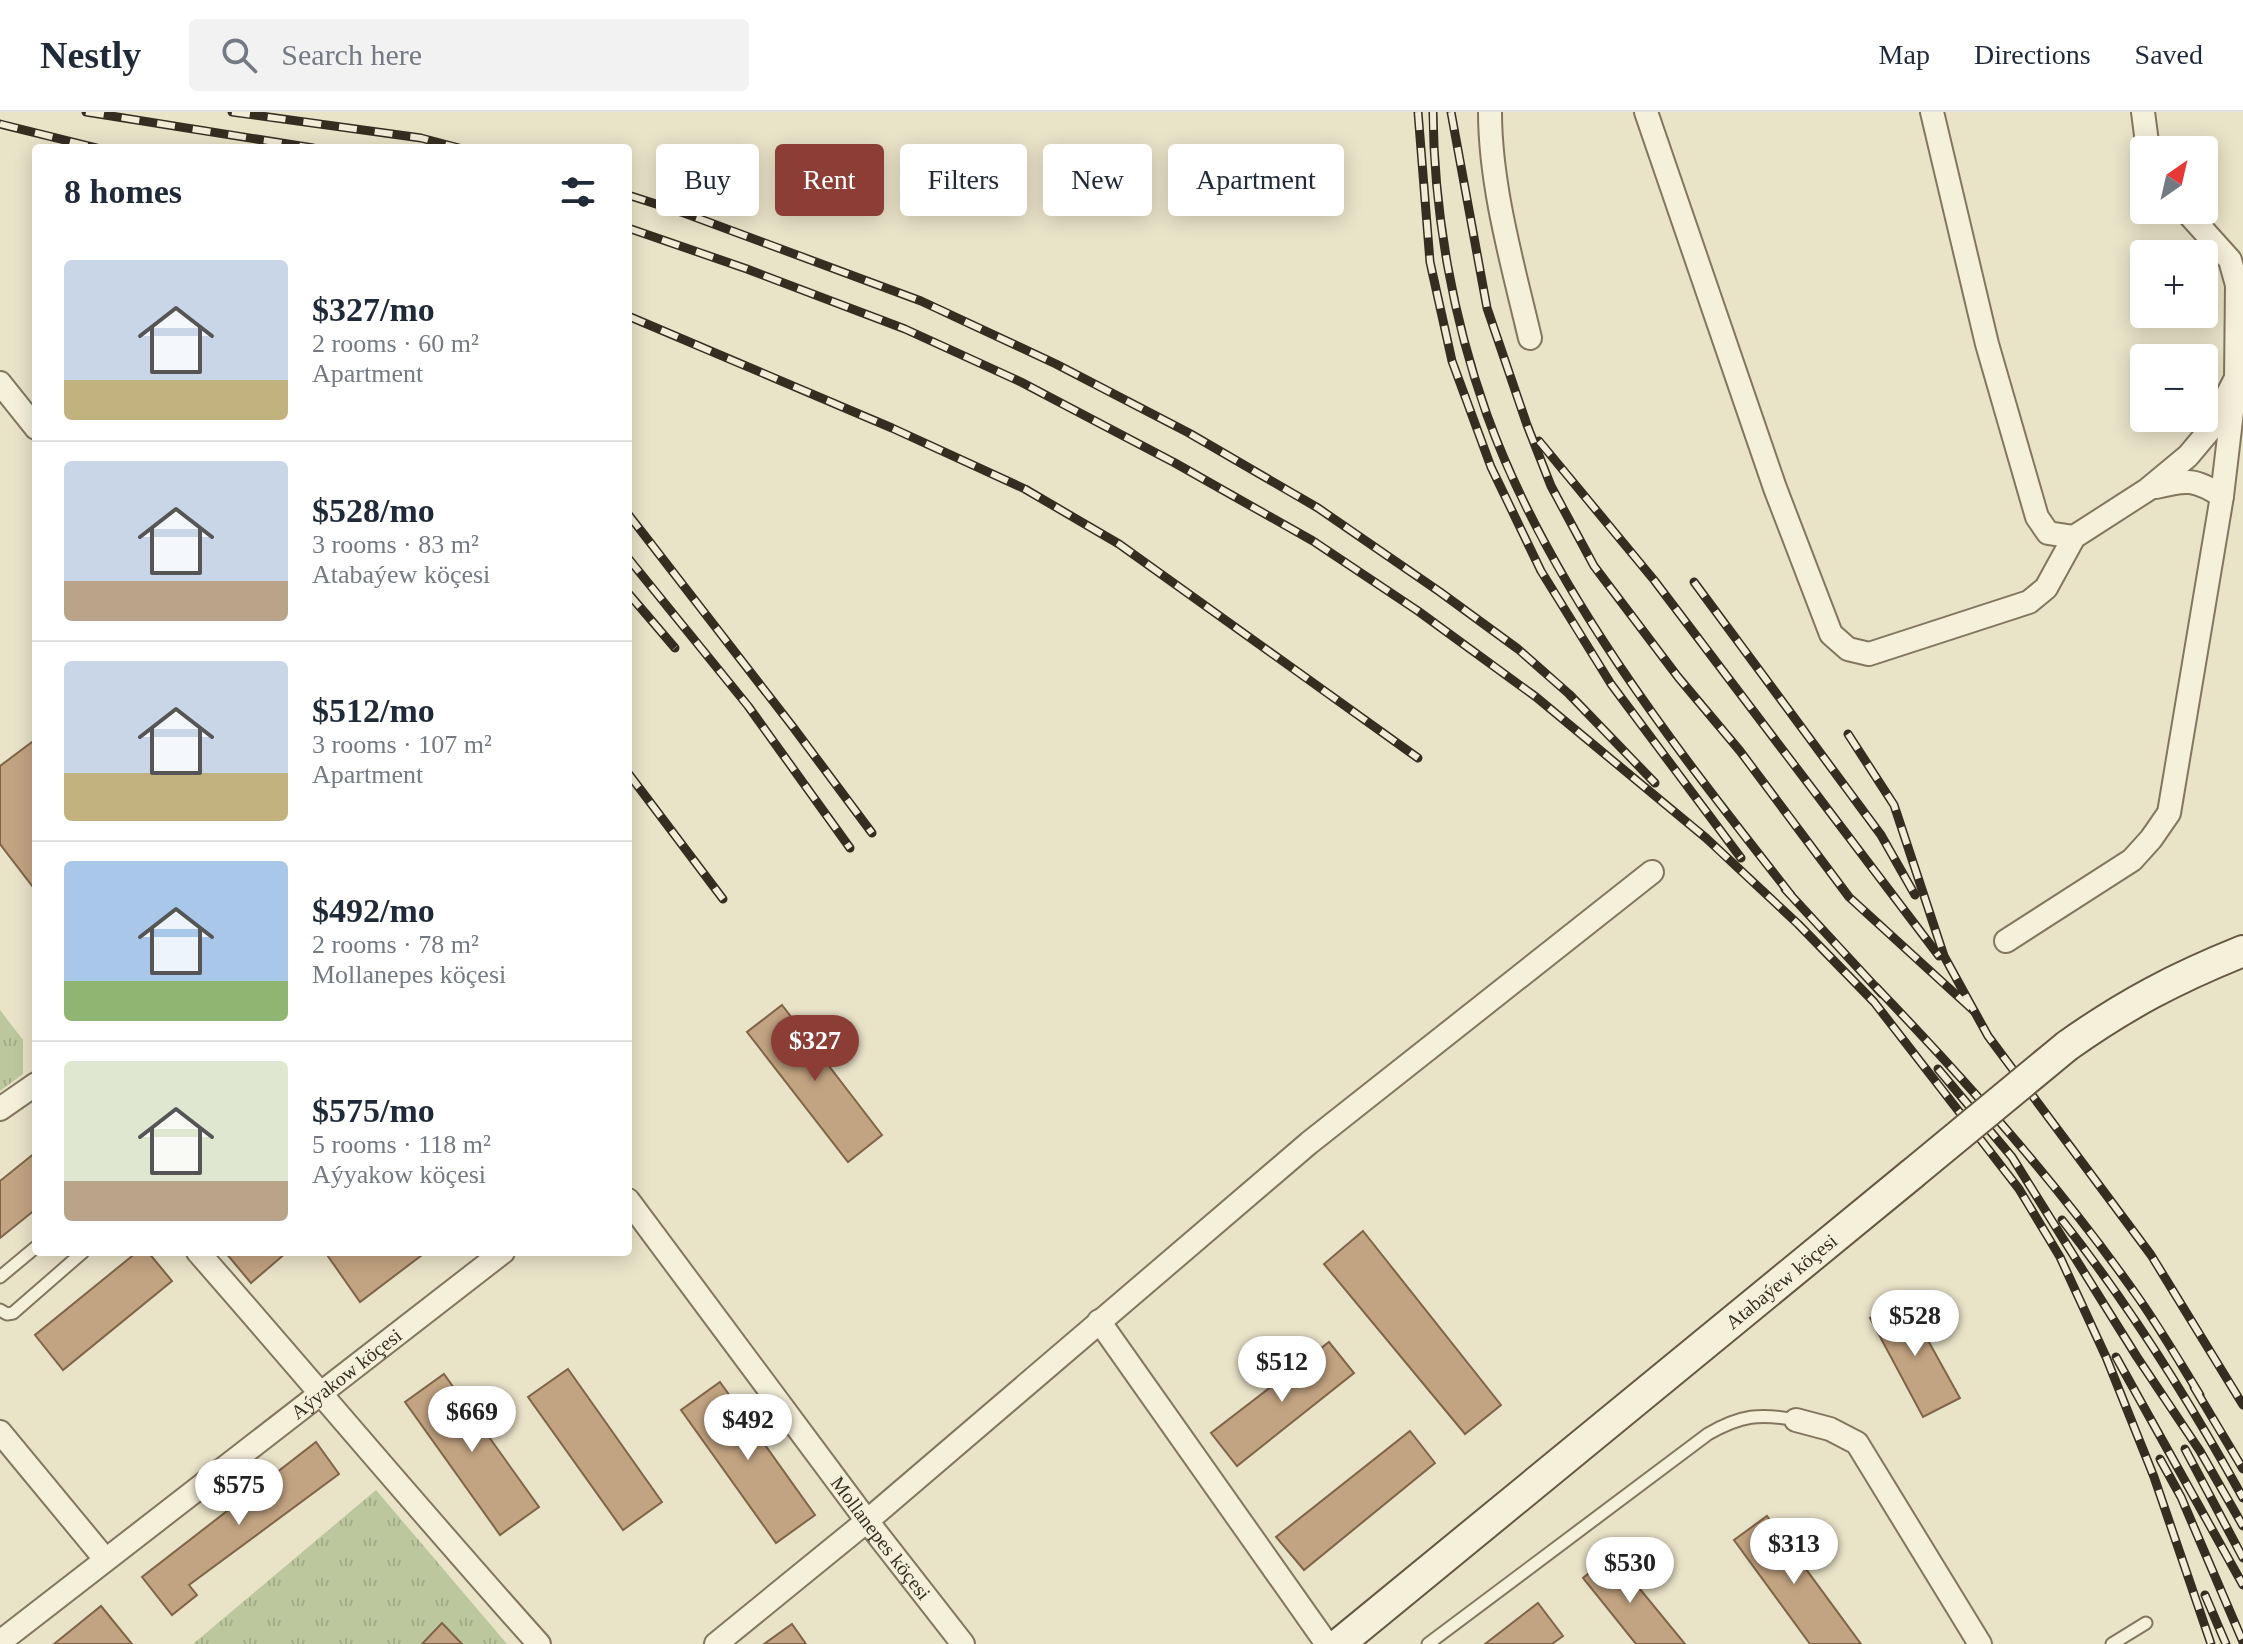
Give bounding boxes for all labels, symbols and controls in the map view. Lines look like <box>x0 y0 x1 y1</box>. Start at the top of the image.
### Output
search box <box>189 19 749 91</box>
icon: search <box>217 33 261 77</box>
text: Nestly <box>40 34 141 76</box>
text: Search here <box>281 38 422 71</box>
text: Map <box>1879 39 1930 70</box>
text: Directions <box>1974 39 2091 70</box>
text: Saved <box>2135 39 2203 70</box>
north arrow <box>2130 136 2218 224</box>
map controls <box>2130 136 2218 432</box>
chip: Buy <box>656 144 759 216</box>
chip: Rent <box>775 144 884 216</box>
chip: Filters <box>900 144 1027 216</box>
chip: New <box>1043 144 1152 216</box>
chip: Apartment <box>1168 144 1344 216</box>
icon: filters <box>556 170 600 214</box>
text: 8 homes <box>64 173 182 210</box>
button: + <box>2130 240 2218 328</box>
text: $327/mo <box>312 291 435 328</box>
icon: home <box>128 292 224 388</box>
text: 2 rooms · 60 m² <box>312 329 479 358</box>
button: − <box>2130 344 2218 432</box>
text: Apartment <box>312 359 423 388</box>
text: $528/mo <box>312 492 435 529</box>
icon: home <box>128 493 224 589</box>
text: 3 rooms · 83 m² <box>312 530 479 559</box>
text: Atabaýew köçesi <box>312 560 490 589</box>
text: $512/mo <box>312 692 435 729</box>
icon: home <box>128 693 224 789</box>
text: 3 rooms · 107 m² <box>312 730 492 759</box>
text: Apartment <box>312 760 423 789</box>
text: $492/mo <box>312 892 435 929</box>
icon: home <box>128 893 224 989</box>
text: 2 rooms · 78 m² <box>312 930 479 959</box>
text: Mollanepes köçesi <box>312 960 506 989</box>
pin: $327 <box>768 1015 862 1083</box>
text: $327 <box>789 1026 841 1055</box>
text: $575/mo <box>312 1092 435 1129</box>
icon: home <box>128 1093 224 1189</box>
text: 5 rooms · 118 m² <box>312 1130 491 1159</box>
text: Aýyakow köçesi <box>312 1160 486 1189</box>
street label: Atabaýew köçesi <box>1721 1229 1842 1333</box>
pin: $528 <box>1868 1290 1962 1358</box>
text: $528 <box>1889 1301 1941 1330</box>
street label: Aýyakow köçesi <box>286 1324 406 1423</box>
pin: $512 <box>1235 1336 1329 1404</box>
text: $512 <box>1256 1347 1308 1376</box>
pin: $669 <box>425 1386 519 1454</box>
pin: $492 <box>701 1394 795 1462</box>
text: $669 <box>446 1397 498 1426</box>
text: $492 <box>722 1405 774 1434</box>
pin: $575 <box>192 1459 286 1527</box>
text: $575 <box>213 1470 265 1499</box>
street label: Mollanepes köçesi <box>827 1472 935 1604</box>
pin: $313 <box>1747 1518 1841 1586</box>
text: $313 <box>1768 1529 1820 1558</box>
pin: $530 <box>1583 1537 1677 1605</box>
text: $530 <box>1604 1548 1656 1577</box>

